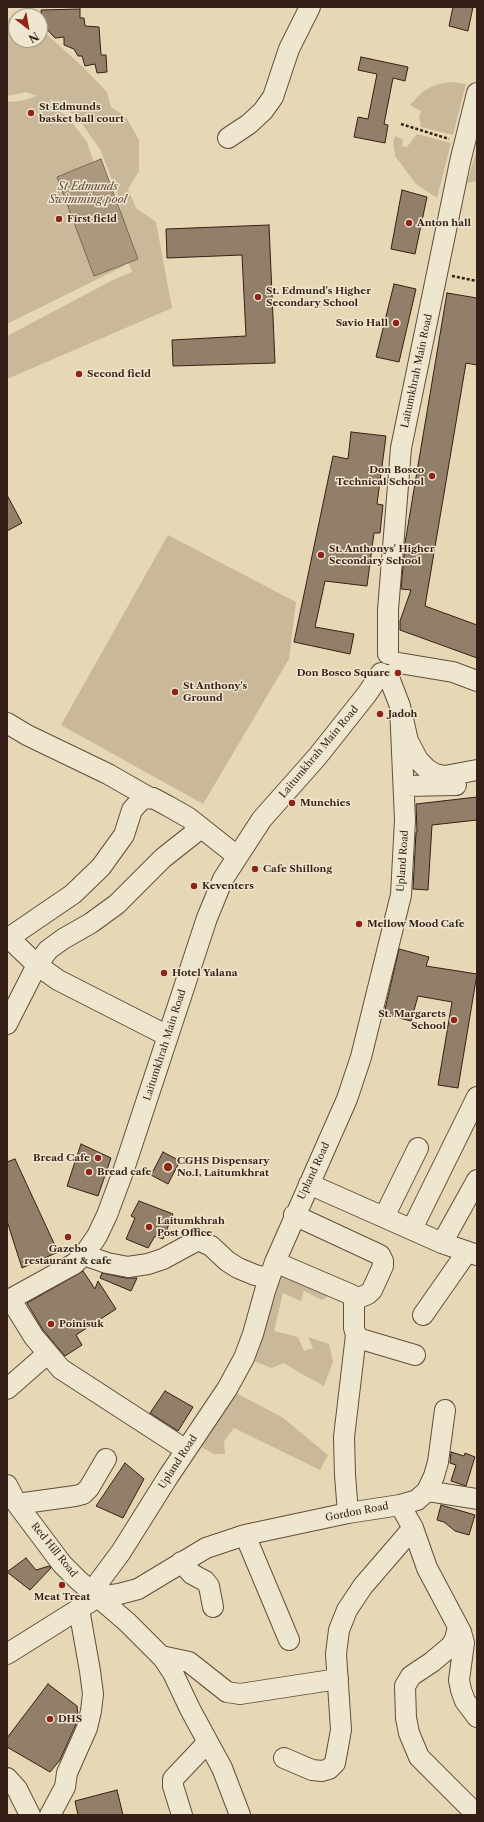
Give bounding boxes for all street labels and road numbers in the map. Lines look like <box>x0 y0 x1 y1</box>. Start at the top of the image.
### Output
street label: Laitumkhrah Main Road <box>399 313 435 429</box>
street label: Laitumkhrah Main Road <box>277 704 361 800</box>
street label: Upland Road <box>395 830 411 892</box>
street label: Laitumkhrah Main Road <box>141 988 189 1102</box>
street label: Upland Road <box>296 1141 332 1201</box>
street label: Upland Road <box>156 1433 200 1491</box>
street label: Gordon Road <box>324 1500 390 1524</box>
street label: Red Hill Road <box>28 1520 80 1580</box>

